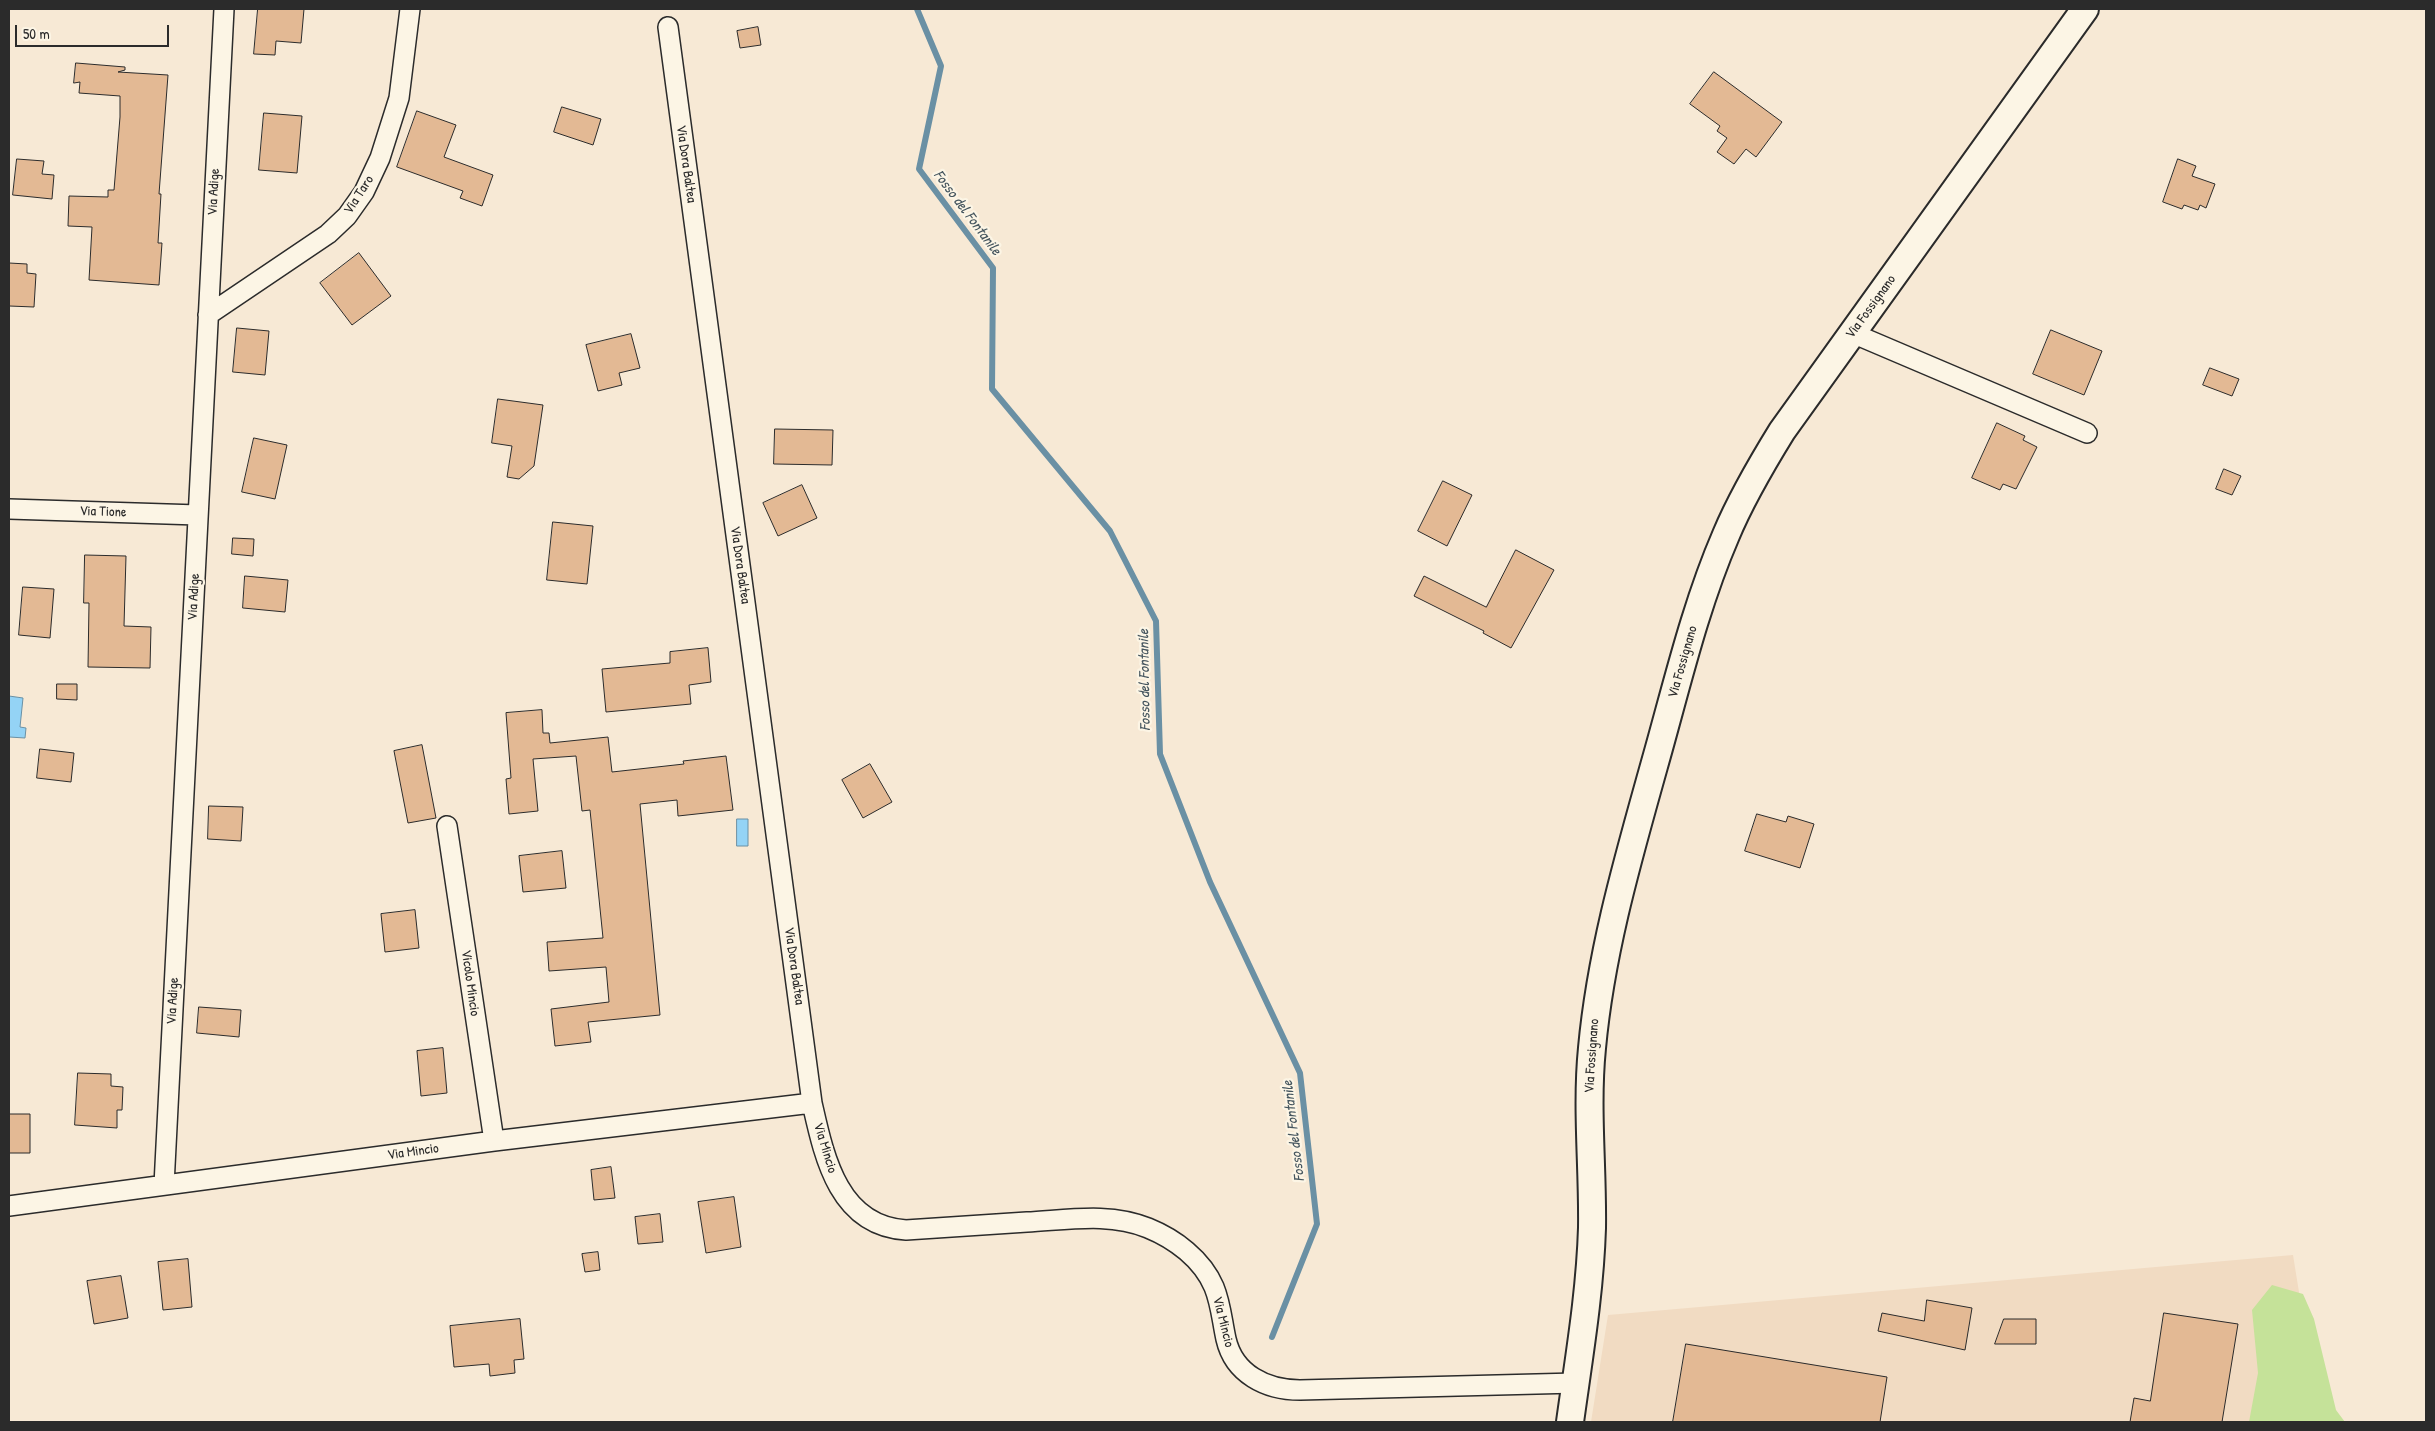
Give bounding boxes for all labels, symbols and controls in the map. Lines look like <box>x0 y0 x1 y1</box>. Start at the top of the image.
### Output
scale bar <box>18 15 171 47</box>
text: 50 m <box>23 23 50 44</box>
street label: Via Dora Baltea <box>672 124 700 204</box>
water label: Fosso del Fontanile <box>929 167 1005 259</box>
street label: Via Adige <box>204 168 224 216</box>
street label: Via Taro <box>340 172 378 218</box>
street label: Via Fossignano <box>1842 272 1900 342</box>
street label: Via Tione <box>79 503 127 521</box>
street label: Via Dora Baltea <box>726 525 754 605</box>
street label: Via Adige <box>184 573 204 621</box>
street label: Via Fossignano <box>1665 624 1701 700</box>
water label: Fosso del Fontanile <box>1135 629 1155 731</box>
street label: Via Dora Baltea <box>780 926 808 1006</box>
street label: Vicolo Mincio <box>457 949 483 1017</box>
street label: Via Adige <box>163 977 183 1025</box>
street label: Via Fossignano <box>1581 1018 1603 1094</box>
water label: Fosso del Fontanile <box>1279 1079 1309 1183</box>
street label: Via Mincio <box>809 1121 841 1175</box>
street label: Via Mincio <box>386 1140 440 1164</box>
street label: Via Mincio <box>1209 1295 1237 1349</box>

